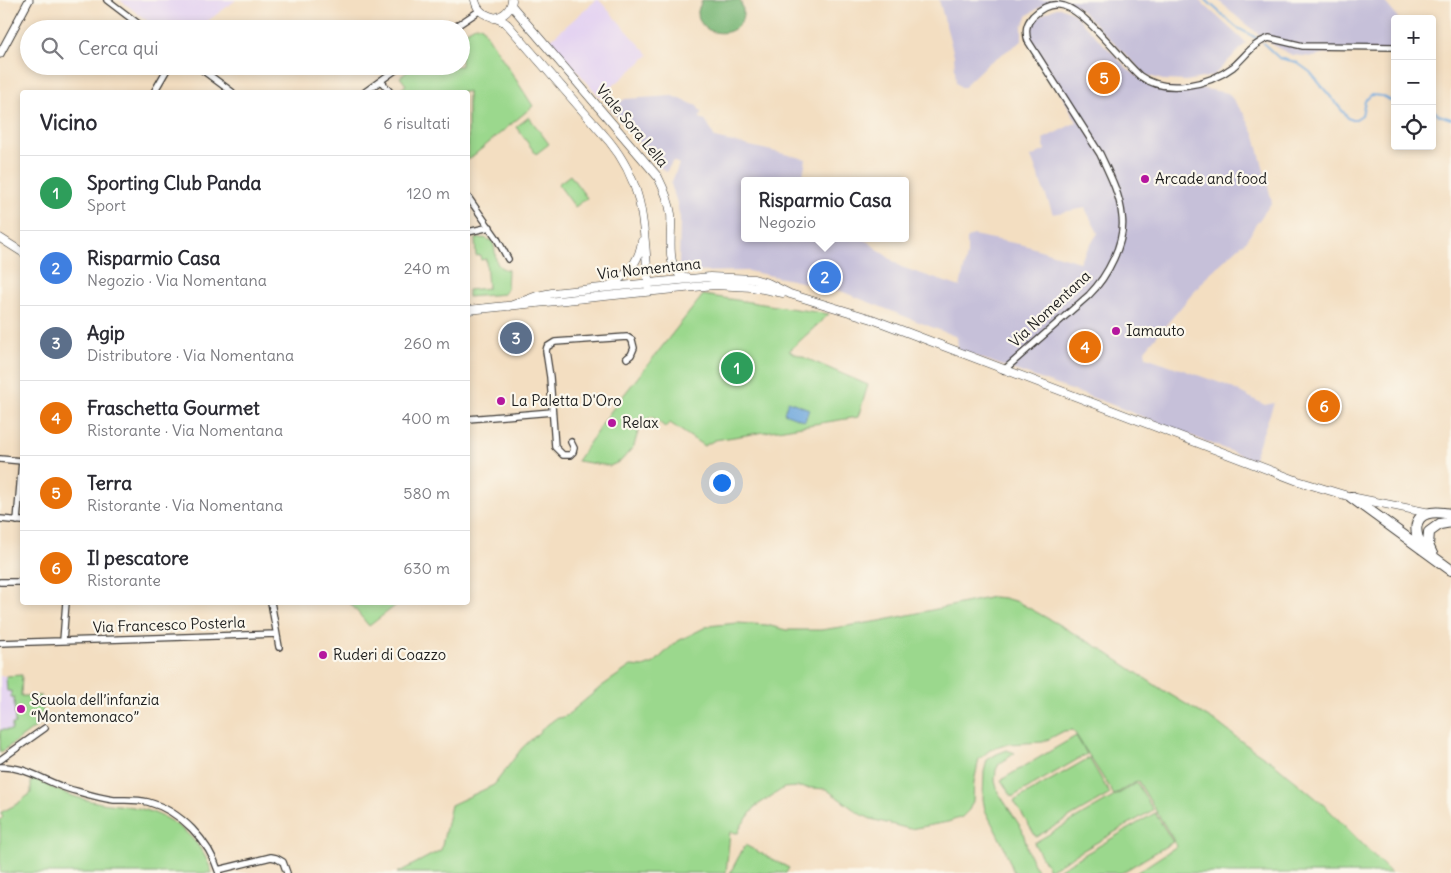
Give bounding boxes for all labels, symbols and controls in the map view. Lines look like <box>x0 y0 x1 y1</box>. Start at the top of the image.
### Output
map controls <box>1391 15 1436 150</box>
button: + <box>1391 15 1436 60</box>
search box <box>20 20 470 75</box>
icon: search <box>38 34 66 62</box>
text: Cerca qui <box>78 36 159 60</box>
pin: 5 <box>1088 59 1120 97</box>
button: − <box>1391 60 1436 105</box>
street label: Viale Sora Lella <box>592 80 673 171</box>
button: locate <box>1391 105 1436 150</box>
text: Vicino <box>40 109 97 136</box>
text: 6 risultati <box>383 113 450 133</box>
place label: Arcade and food <box>1155 169 1267 188</box>
text: Sporting Club Panda <box>87 171 261 195</box>
marker: Arcade and food <box>1139 173 1151 185</box>
popup <box>741 177 909 242</box>
text: 1 <box>53 183 59 203</box>
text: 120 m <box>407 183 450 203</box>
text: Risparmio Casa <box>758 188 892 212</box>
text: Sport <box>87 195 126 215</box>
text: Negozio <box>758 212 816 232</box>
text: Risparmio Casa <box>87 246 220 270</box>
street label: Via Nomentana <box>596 254 702 283</box>
text: 2 <box>52 258 60 278</box>
text: 240 m <box>404 258 450 278</box>
pin: 2 <box>809 258 841 296</box>
street label: Via Nomentana <box>1005 266 1095 351</box>
text: Negozio · Via Nomentana <box>87 270 267 290</box>
pin: 3 <box>500 319 532 357</box>
text: Agip <box>87 321 125 345</box>
place label: Iamauto <box>1126 321 1185 340</box>
marker: Iamauto <box>1110 325 1122 337</box>
pin: 4 <box>1069 328 1101 366</box>
text: 3 <box>51 333 61 353</box>
text: 260 m <box>404 333 450 353</box>
text: Distributore · Via Nomentana <box>87 345 294 365</box>
pin: 1 <box>721 349 753 387</box>
pin: 6 <box>1308 387 1340 425</box>
place label: La Paletta D'Oro <box>511 391 622 410</box>
marker: La Paletta D'Oro <box>495 395 507 407</box>
text: Fraschetta Gourmet <box>87 396 260 420</box>
text: 4 <box>51 408 61 428</box>
text: 400 m <box>402 408 450 428</box>
place label: Relax <box>622 413 659 432</box>
marker: Relax <box>606 417 618 429</box>
text: Ristorante · Via Nomentana <box>87 420 283 440</box>
your location <box>709 470 735 496</box>
text: Terra <box>87 471 132 495</box>
text: 5 <box>51 483 61 503</box>
text: 580 m <box>403 483 450 503</box>
text: Ristorante · Via Nomentana <box>87 495 283 515</box>
text: Il pescatore <box>87 546 189 570</box>
text: 6 <box>51 558 61 578</box>
text: 630 m <box>403 558 450 578</box>
text: Ristorante <box>87 570 161 590</box>
street label: Via Francesco Posterla <box>92 612 246 637</box>
place label: Ruderi di Coazzo <box>333 645 446 664</box>
marker: Ruderi di Coazzo <box>317 649 329 661</box>
place label: Scuola dell’infanzia “Montemonaco” <box>31 690 160 726</box>
marker: Scuola dell’infanzia “Montemonaco” <box>15 703 27 715</box>

